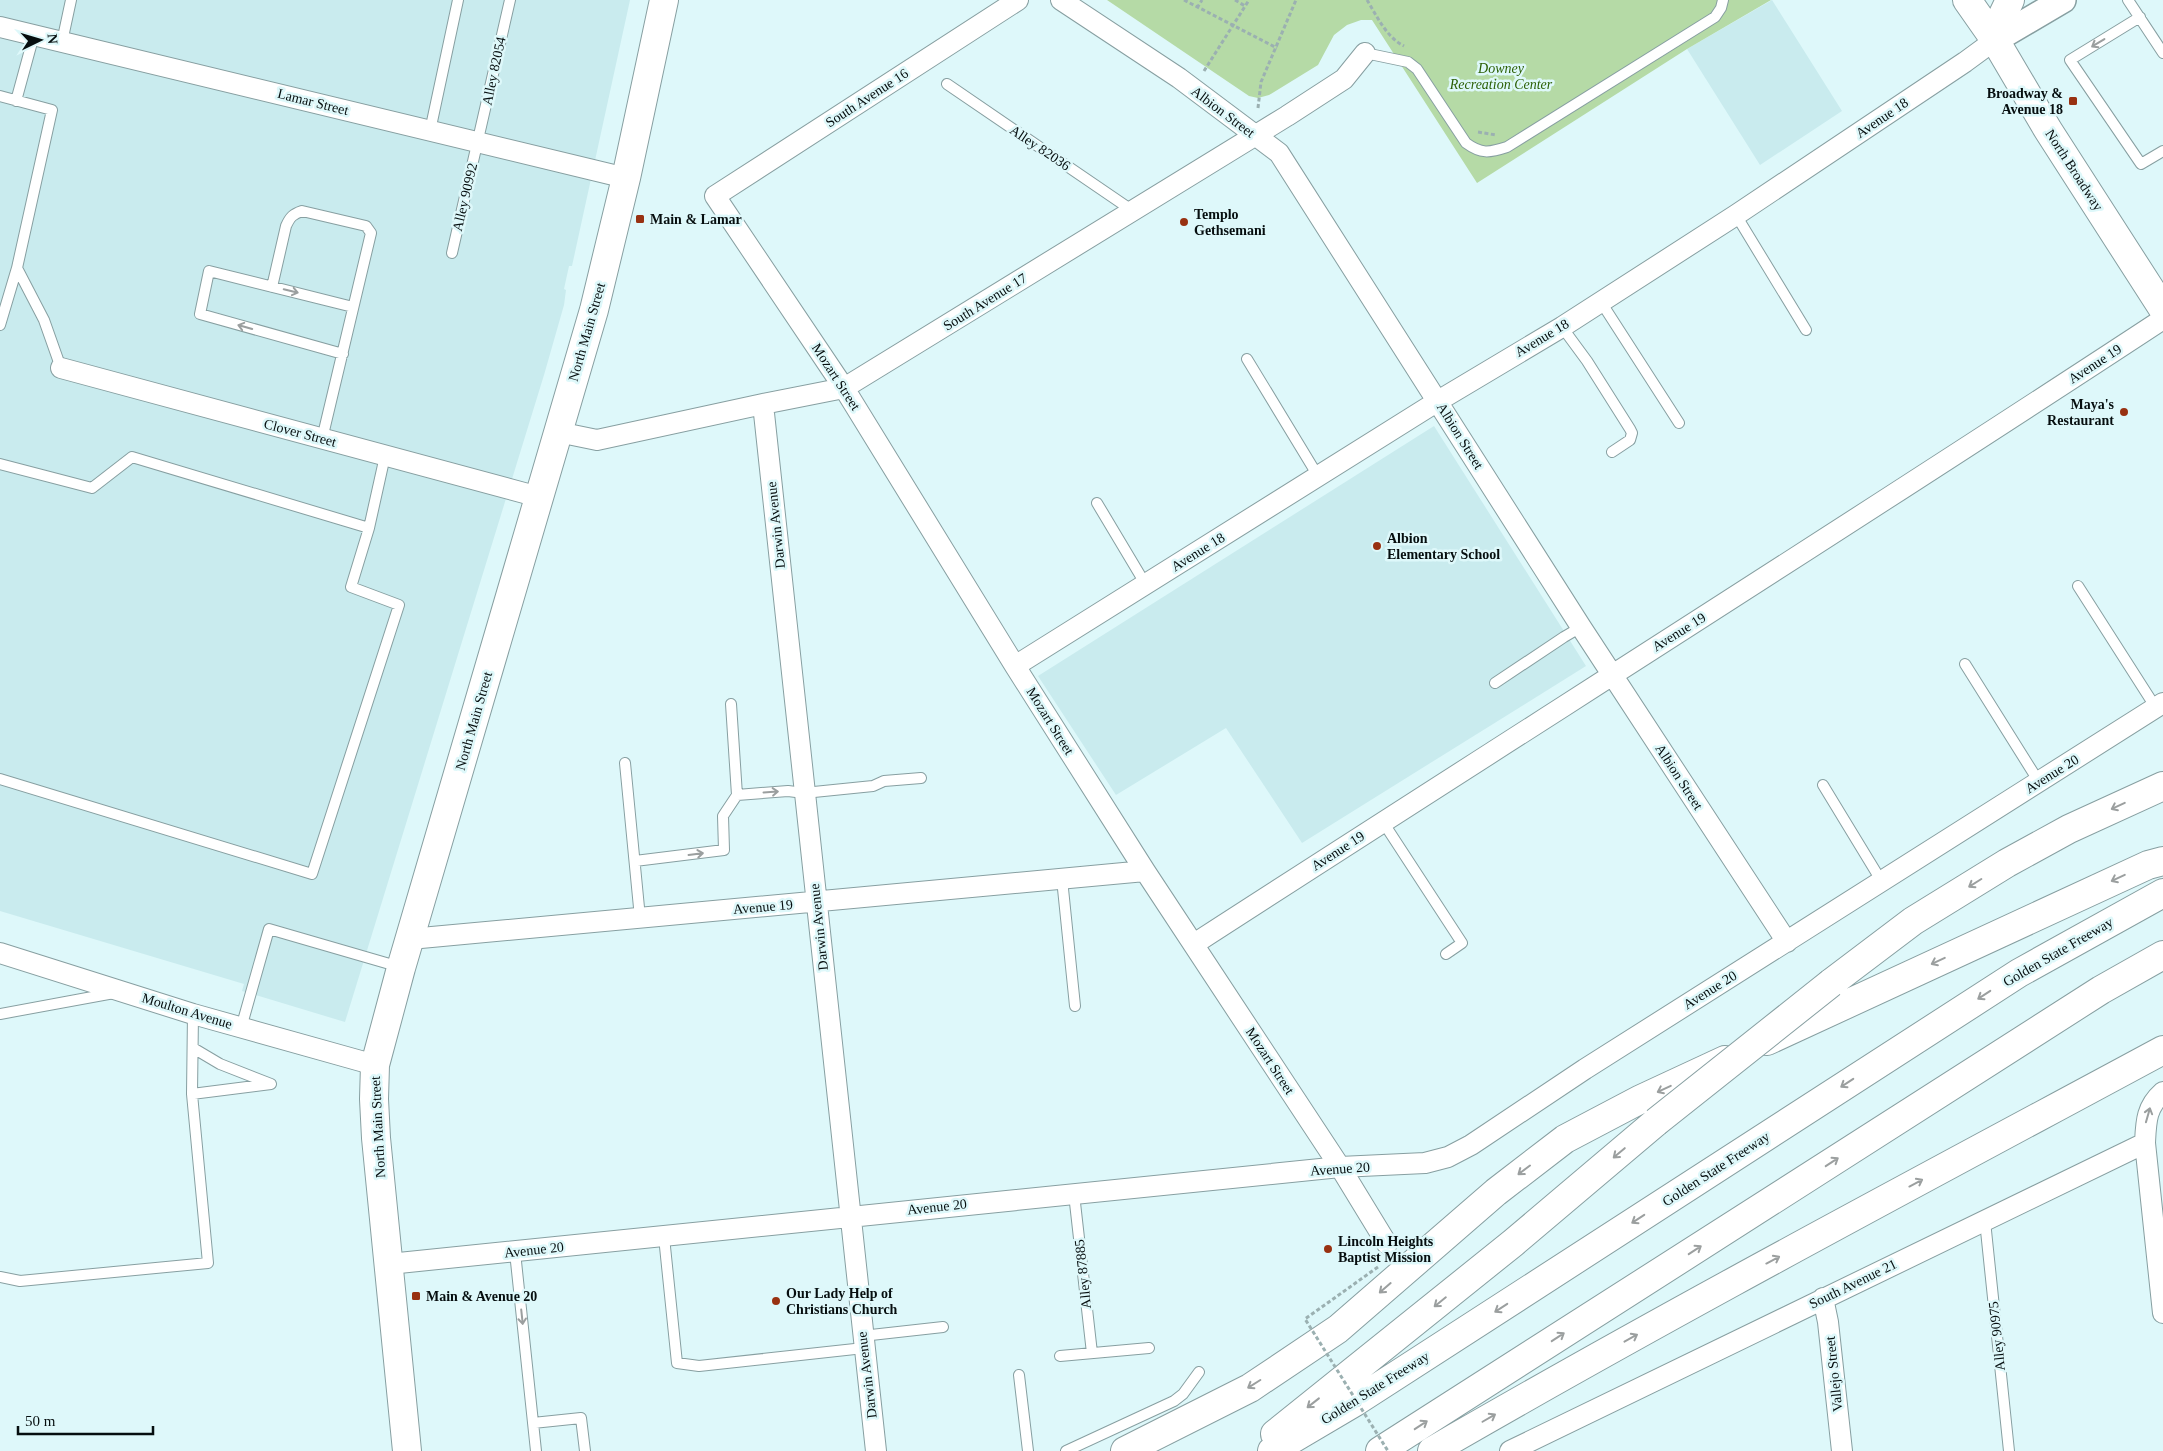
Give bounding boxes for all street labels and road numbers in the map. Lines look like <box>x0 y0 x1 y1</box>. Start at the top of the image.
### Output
street label: Alley 82054 <box>479 35 509 107</box>
street label: South Avenue 16 <box>823 66 911 130</box>
street label: Albion Street <box>1189 83 1258 141</box>
street label: Lamar Street <box>276 86 350 118</box>
street label: Avenue 18 <box>1853 95 1911 141</box>
street label: Alley 82036 <box>1007 122 1073 174</box>
street label: North Broadway <box>2042 127 2106 213</box>
street label: Alley 90992 <box>450 161 480 233</box>
street label: South Avenue 17 <box>941 270 1029 334</box>
street label: North Main Street <box>566 281 608 383</box>
street label: Avenue 18 <box>1512 316 1572 360</box>
street label: Mozart Street <box>809 341 863 413</box>
street label: Avenue 19 <box>2066 341 2124 387</box>
street label: Albion Street <box>1434 400 1486 472</box>
street label: Clover Street <box>262 416 338 450</box>
street label: Darwin Avenue <box>764 481 788 569</box>
street label: Avenue 18 <box>1169 530 1227 574</box>
street label: Avenue 19 <box>1650 610 1708 654</box>
street label: North Main Street <box>453 670 495 772</box>
street label: Mozart Street <box>1023 685 1077 758</box>
street label: Albion Street <box>1652 741 1706 813</box>
street label: Avenue 20 <box>2023 752 2081 796</box>
street label: Avenue 19 <box>1309 828 1367 874</box>
street label: Darwin Avenue <box>807 883 831 971</box>
street label: Avenue 19 <box>732 897 794 917</box>
street label: Golden State Freeway <box>2000 914 2116 990</box>
street label: Avenue 20 <box>1681 968 1739 1012</box>
street label: Moulton Avenue <box>140 990 234 1032</box>
street label: Mozart Street <box>1243 1025 1297 1097</box>
street label: North Main Street <box>368 1076 388 1178</box>
street label: Golden State Freeway <box>1660 1129 1772 1209</box>
street label: Avenue 20 <box>1310 1159 1370 1179</box>
street label: Avenue 20 <box>906 1196 968 1218</box>
street label: Avenue 20 <box>503 1239 565 1261</box>
street label: Alley 87885 <box>1072 1239 1094 1309</box>
street label: South Avenue 21 <box>1807 1256 1899 1312</box>
street label: Alley 90975 <box>1986 1301 2008 1371</box>
street label: Darwin Avenue <box>854 1331 880 1419</box>
street label: Vallejo Street <box>1823 1335 1845 1412</box>
street label: Golden State Freeway <box>1318 1349 1432 1427</box>

